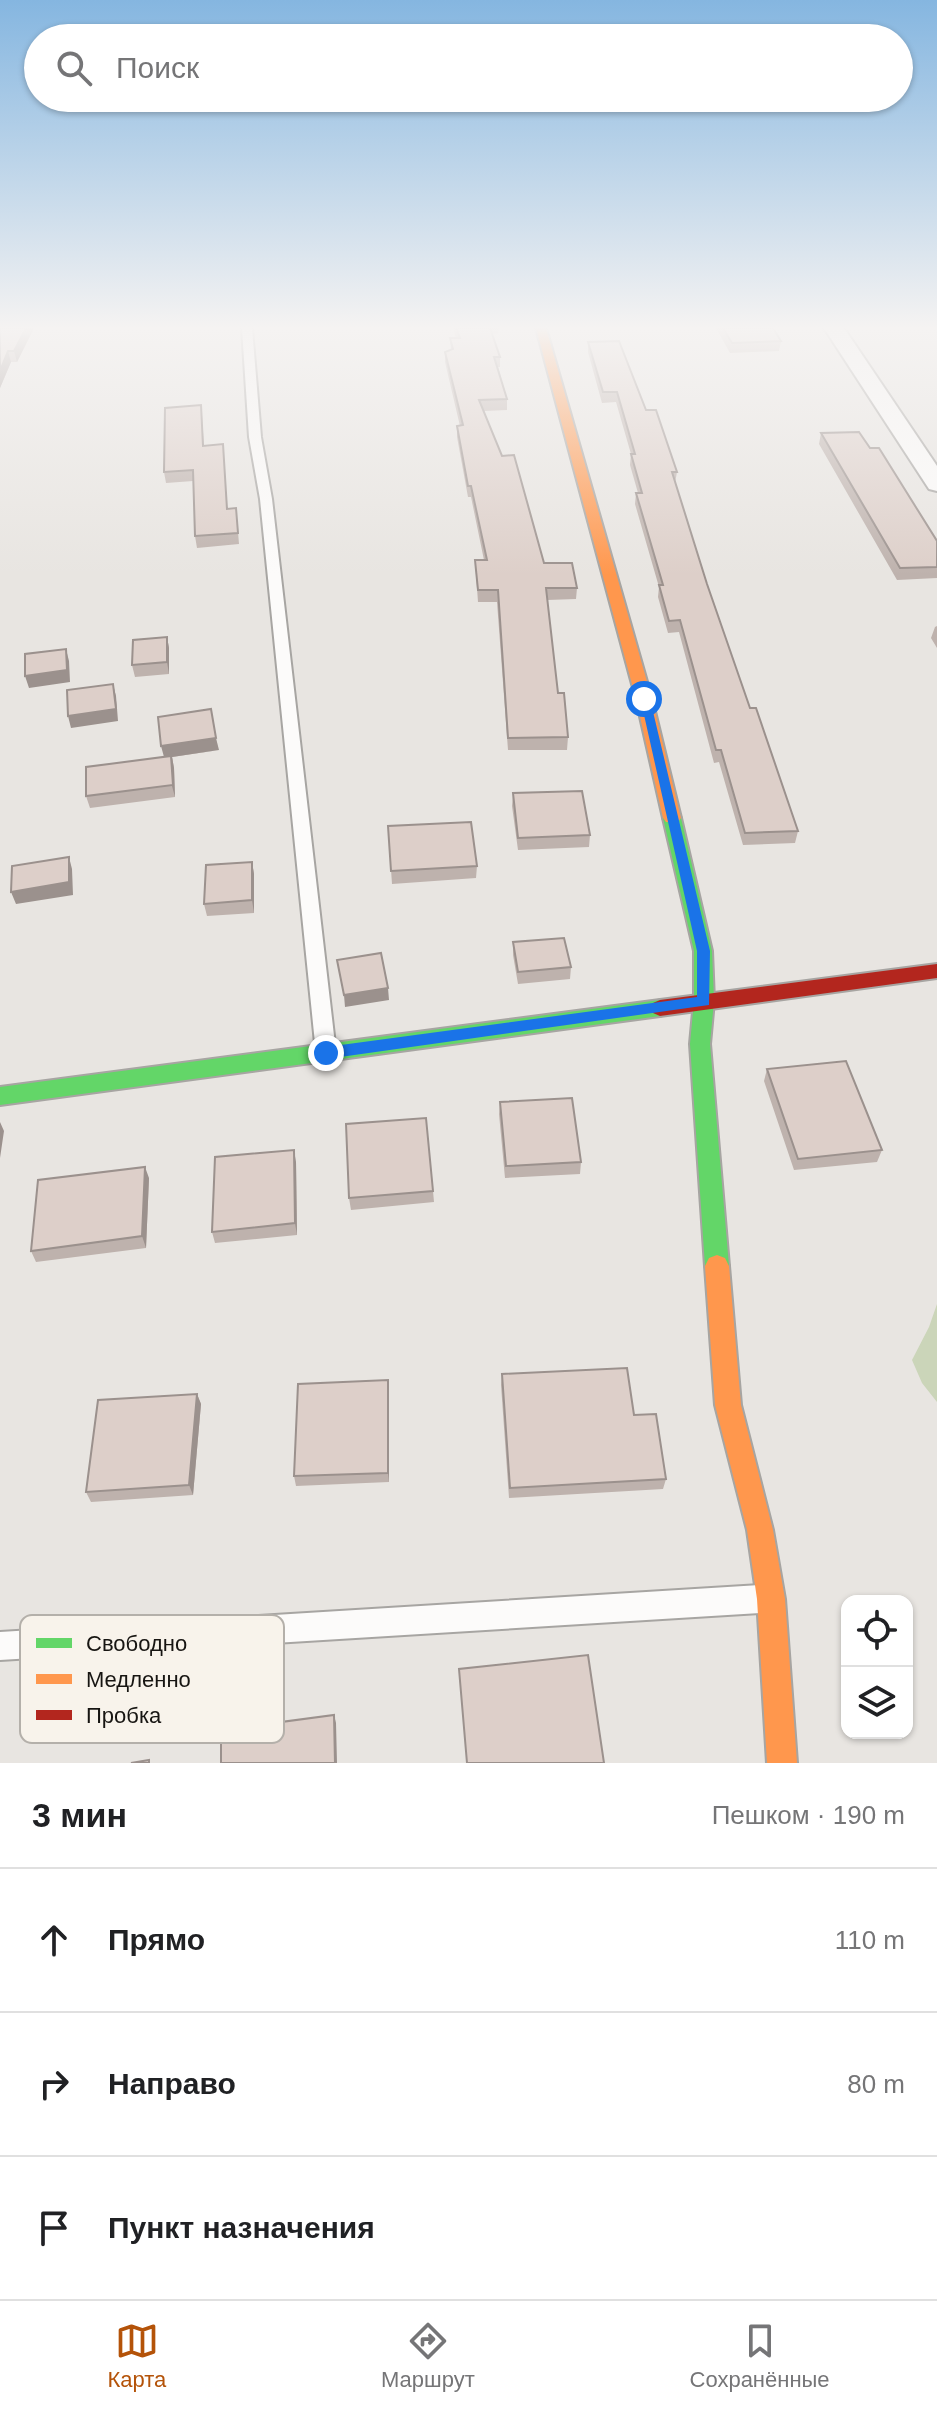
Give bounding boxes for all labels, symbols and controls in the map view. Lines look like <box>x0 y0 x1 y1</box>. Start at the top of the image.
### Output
search box <box>24 24 913 112</box>
icon: search <box>52 46 96 90</box>
text: Поиск <box>116 51 199 84</box>
route start <box>626 681 662 717</box>
route end <box>308 1035 344 1071</box>
map controls <box>841 1595 913 1739</box>
button: locate <box>841 1595 913 1667</box>
legend <box>20 1615 284 1743</box>
text: Свободно <box>86 1631 187 1656</box>
text: Медленно <box>86 1667 191 1692</box>
button: layers <box>841 1667 913 1739</box>
text: Пробка <box>86 1703 162 1728</box>
text: 3 мин <box>32 1796 127 1834</box>
text: Пешком · 190 m <box>712 1800 905 1830</box>
icon: ahead <box>32 1918 76 1962</box>
text: Прямо <box>108 1923 205 1956</box>
text: 110 m <box>835 1925 905 1955</box>
icon: right <box>32 2062 76 2106</box>
text: Направо <box>108 2067 236 2100</box>
text: 80 m <box>847 2069 905 2099</box>
icon: arrive <box>32 2206 76 2250</box>
text: Пункт назначения <box>108 2211 375 2244</box>
tab: Карта <box>107 2319 166 2393</box>
tab: Маршрут <box>381 2319 475 2393</box>
tab: Сохранённые <box>690 2319 830 2393</box>

